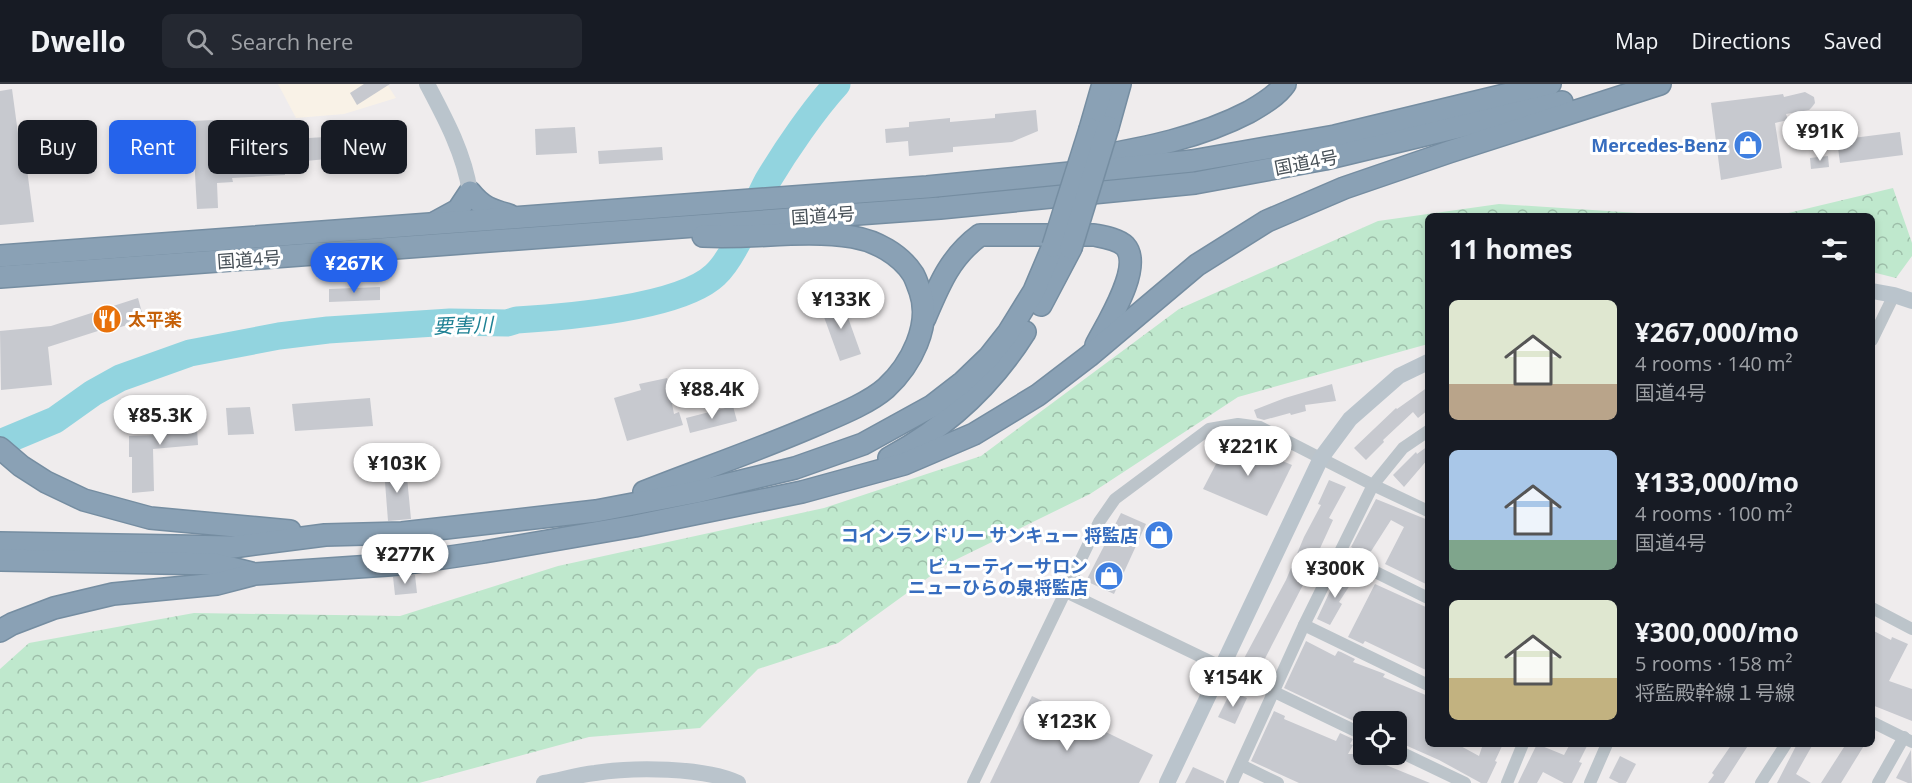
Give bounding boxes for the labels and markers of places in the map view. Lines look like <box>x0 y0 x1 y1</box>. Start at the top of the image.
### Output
pin: ¥91K <box>1784 111 1856 162</box>
shop icon: Mercedes-Benz <box>1732 129 1764 161</box>
place label: Mercedes-Benz <box>1591 133 1727 157</box>
pin: ¥267K <box>312 243 396 294</box>
pin: ¥133K <box>799 279 883 330</box>
restaurant icon: 太平楽 <box>91 303 123 335</box>
place label: 太平楽 <box>128 307 182 331</box>
pin: ¥88.4K <box>663 369 761 420</box>
pin: ¥85.3K <box>111 395 209 446</box>
pin: ¥221K <box>1206 426 1290 477</box>
pin: ¥103K <box>355 443 439 494</box>
shop icon: コインランドリー サンキュー 将監店 <box>1143 519 1175 551</box>
place label: コインランドリー サンキュー 将監店 <box>841 523 1138 547</box>
pin: ¥277K <box>363 534 447 585</box>
pin: ¥300K <box>1293 548 1377 599</box>
place label: ビューティーサロン ニューひらの泉将監店 <box>908 554 1088 599</box>
shop icon: ビューティーサロン ニューひらの泉将監店 <box>1093 560 1125 592</box>
pin: ¥154K <box>1191 657 1275 708</box>
pin: ¥123K <box>1025 701 1109 752</box>

